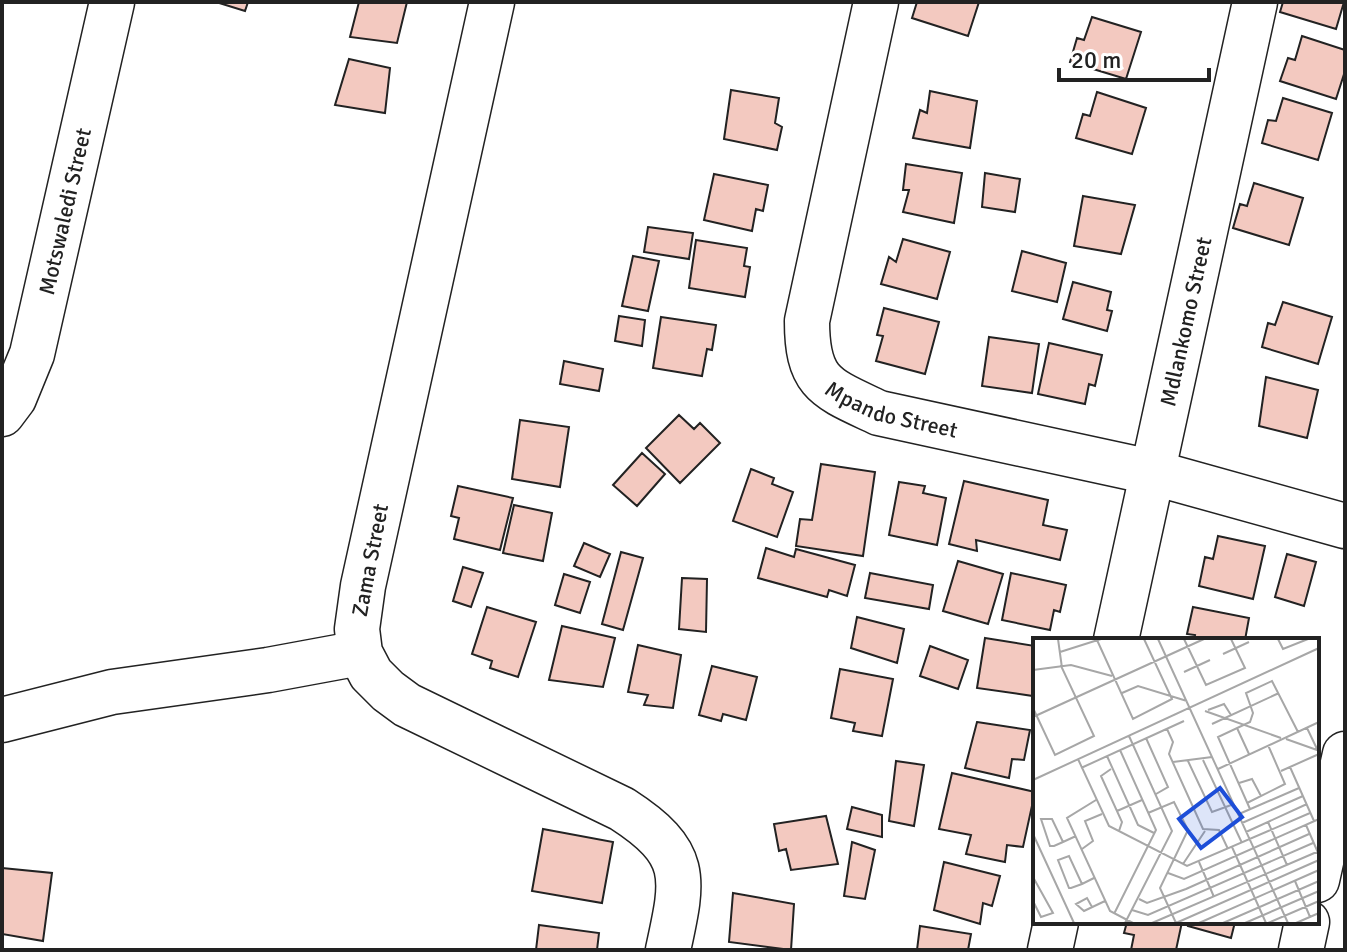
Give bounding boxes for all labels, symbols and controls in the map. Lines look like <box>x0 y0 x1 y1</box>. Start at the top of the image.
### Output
scale bar <box>1059 32 1209 82</box>
text: 20 m <box>1071 45 1121 75</box>
street label: Motswaledi Street <box>32 125 97 297</box>
street label: Mdlankomo Street <box>1154 234 1217 409</box>
street label: Mpando Street <box>820 375 960 443</box>
street label: Zama Street <box>346 501 394 619</box>
inset map <box>1033 638 1319 924</box>

